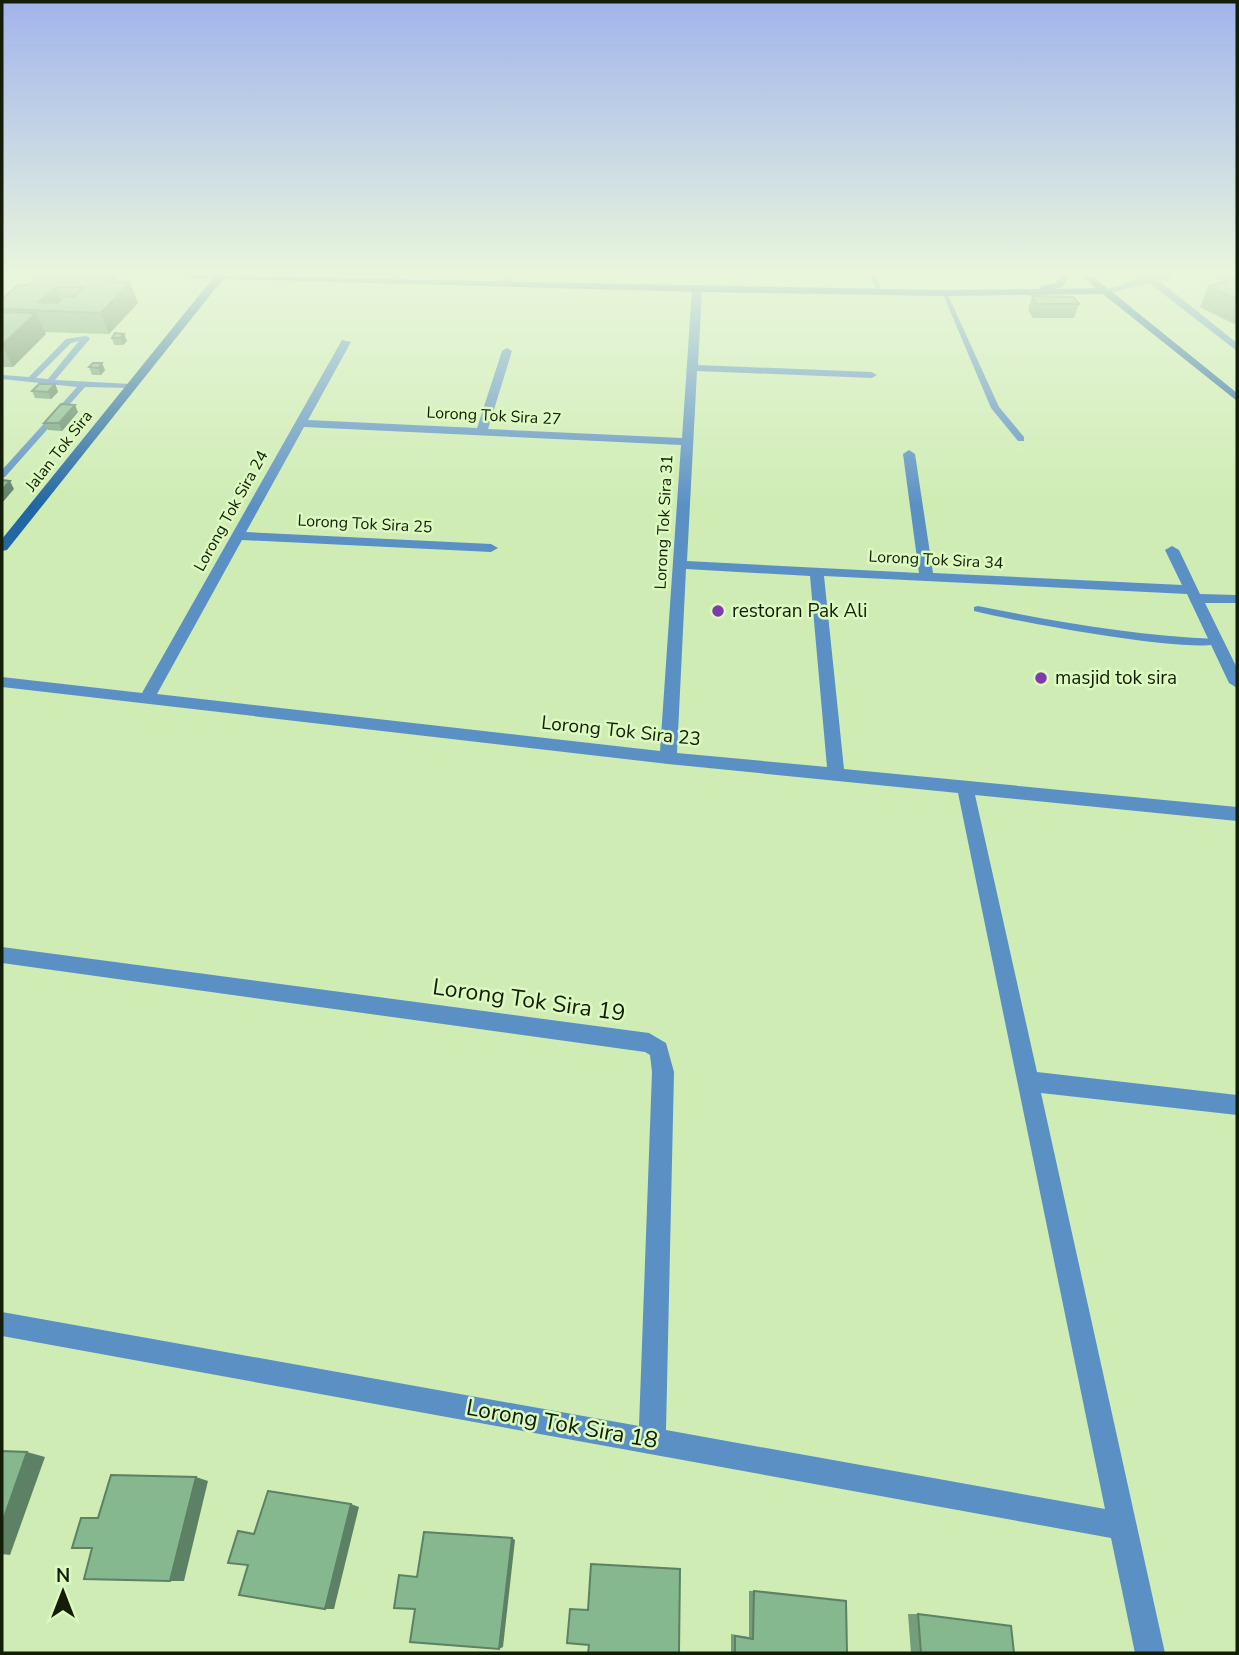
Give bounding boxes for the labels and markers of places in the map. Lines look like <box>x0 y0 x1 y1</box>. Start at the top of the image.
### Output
place label: restoran Pak Ali <box>732 598 867 624</box>
marker: restoran Pak Ali <box>710 603 726 619</box>
place label: masjid tok sira <box>1055 665 1177 691</box>
marker: masjid tok sira <box>1033 670 1049 686</box>

